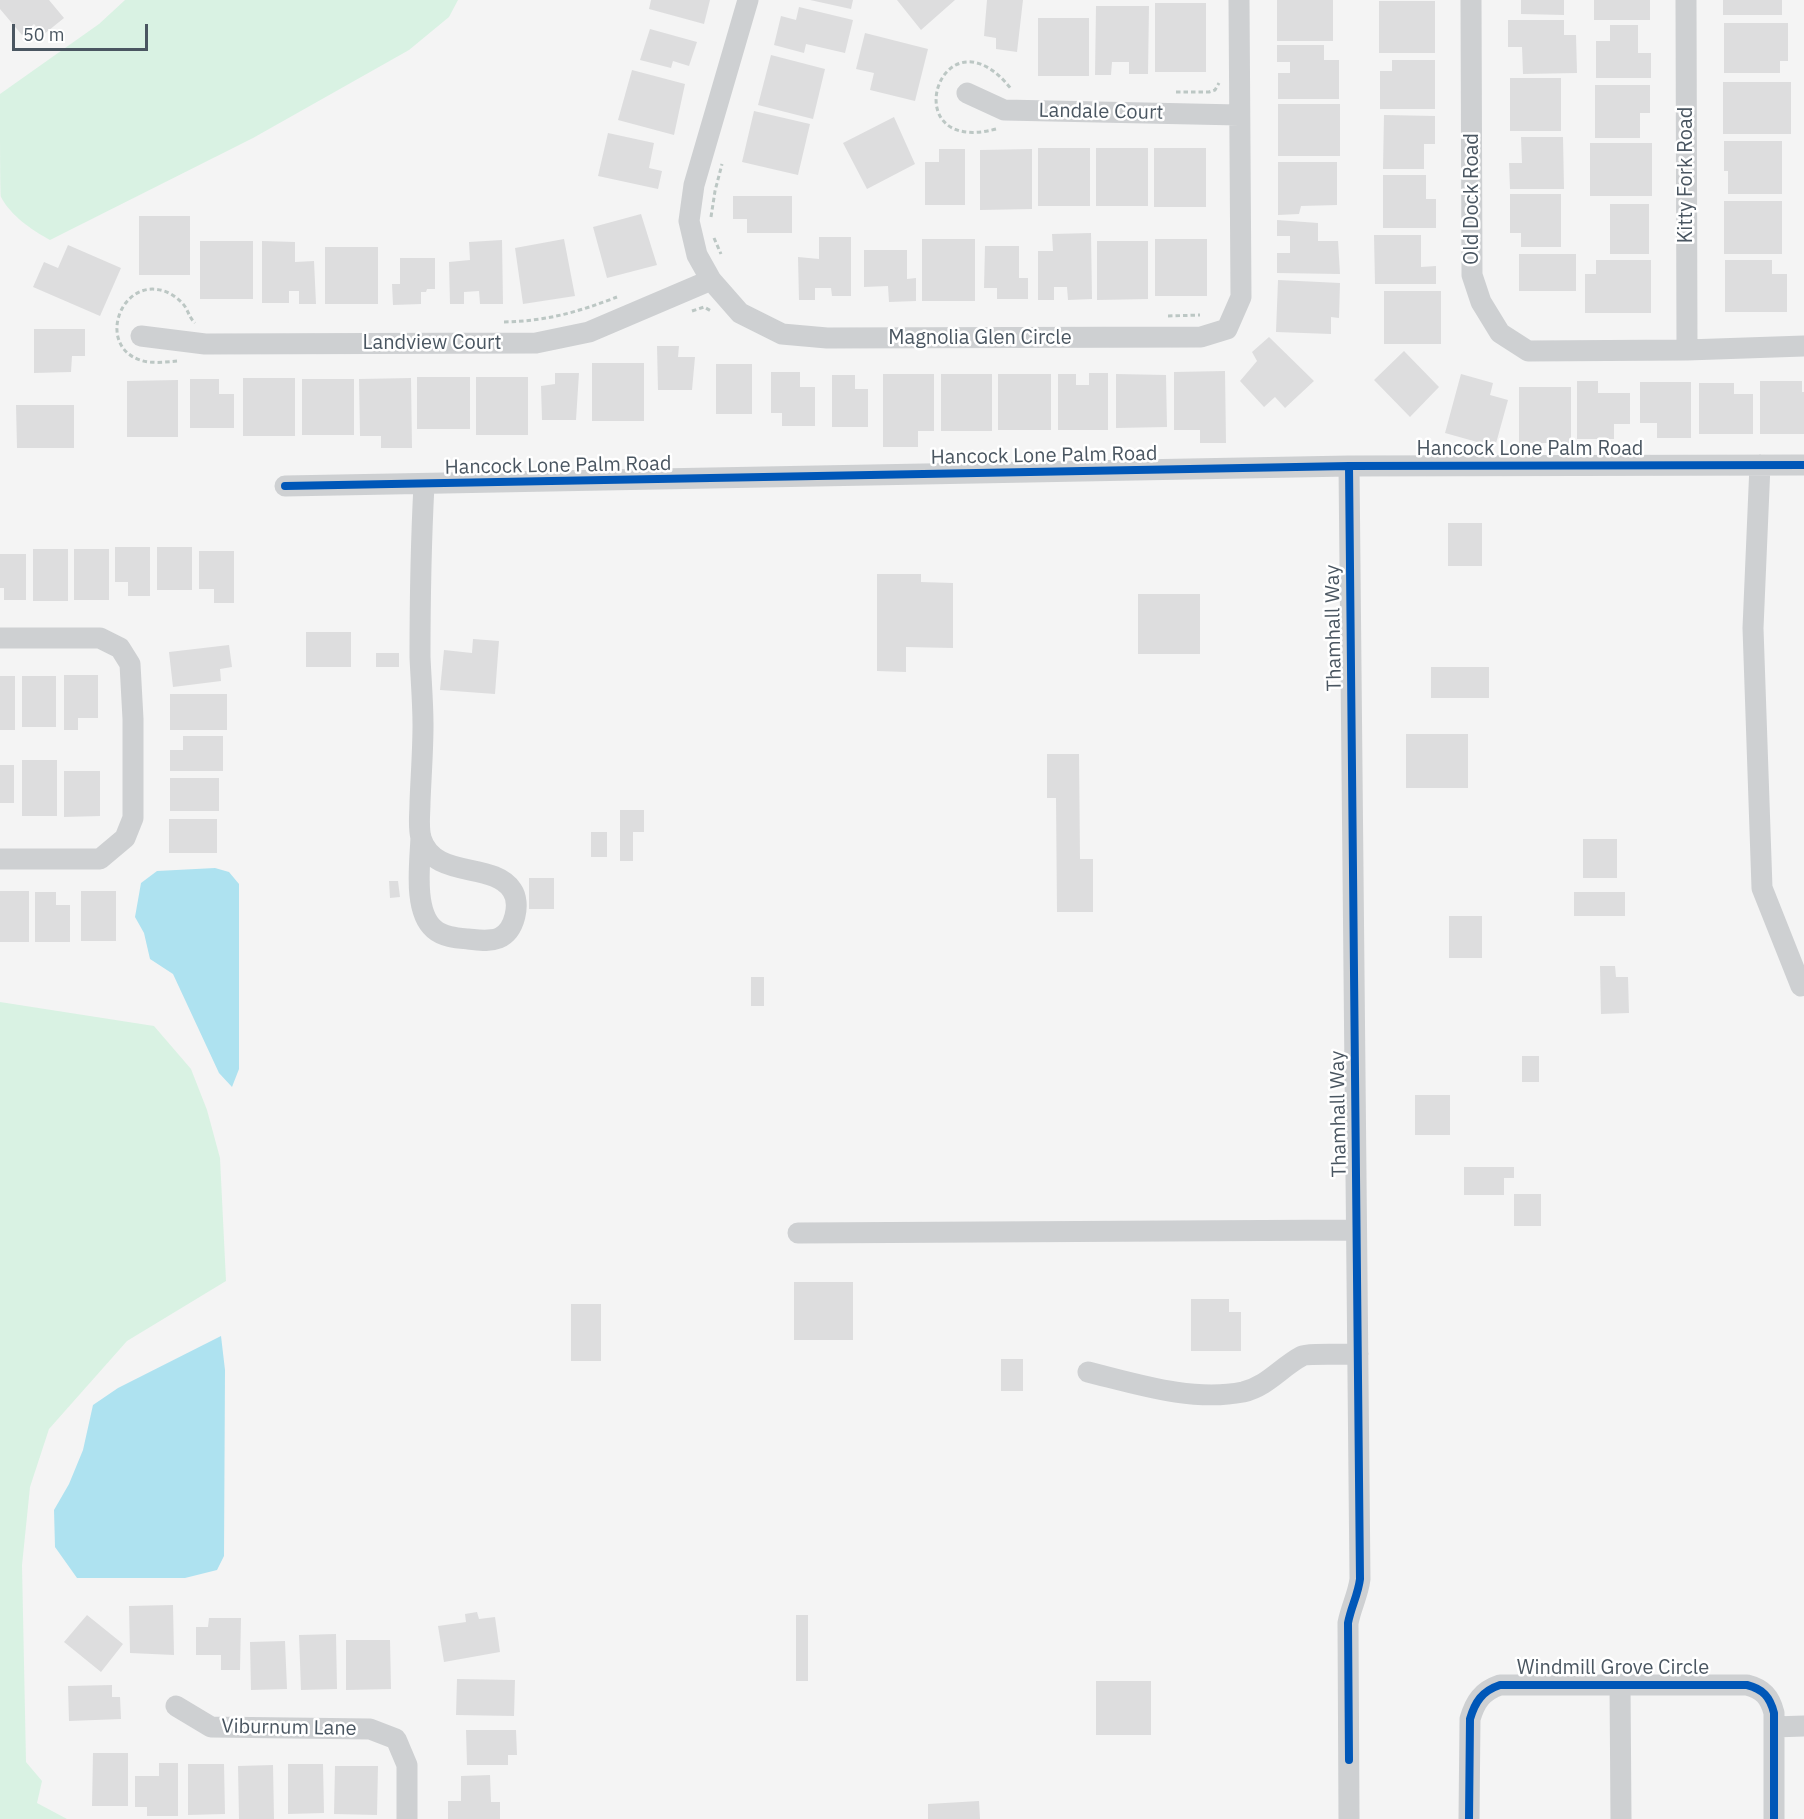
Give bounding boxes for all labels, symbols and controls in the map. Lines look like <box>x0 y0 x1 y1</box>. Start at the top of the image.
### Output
scale bar <box>15 12 152 50</box>
text: 50 m <box>23 23 65 46</box>
street label: Landale Court <box>1038 99 1164 125</box>
street label: Kitty Fork Road <box>1674 107 1698 243</box>
street label: Old Dock Road <box>1460 133 1484 265</box>
street label: Magnolia Glen Circle <box>888 326 1072 350</box>
street label: Landview Court <box>363 331 501 355</box>
street label: Hancock Lone Palm Road <box>1417 437 1643 461</box>
street label: Hancock Lone Palm Road <box>930 442 1158 470</box>
street label: Hancock Lone Palm Road <box>444 452 672 480</box>
street label: Thamhall Way <box>1321 564 1347 692</box>
street label: Thamhall Way <box>1326 1050 1352 1178</box>
street label: Windmill Grove Circle <box>1517 1656 1709 1680</box>
street label: Viburnum Lane <box>221 1715 357 1741</box>

